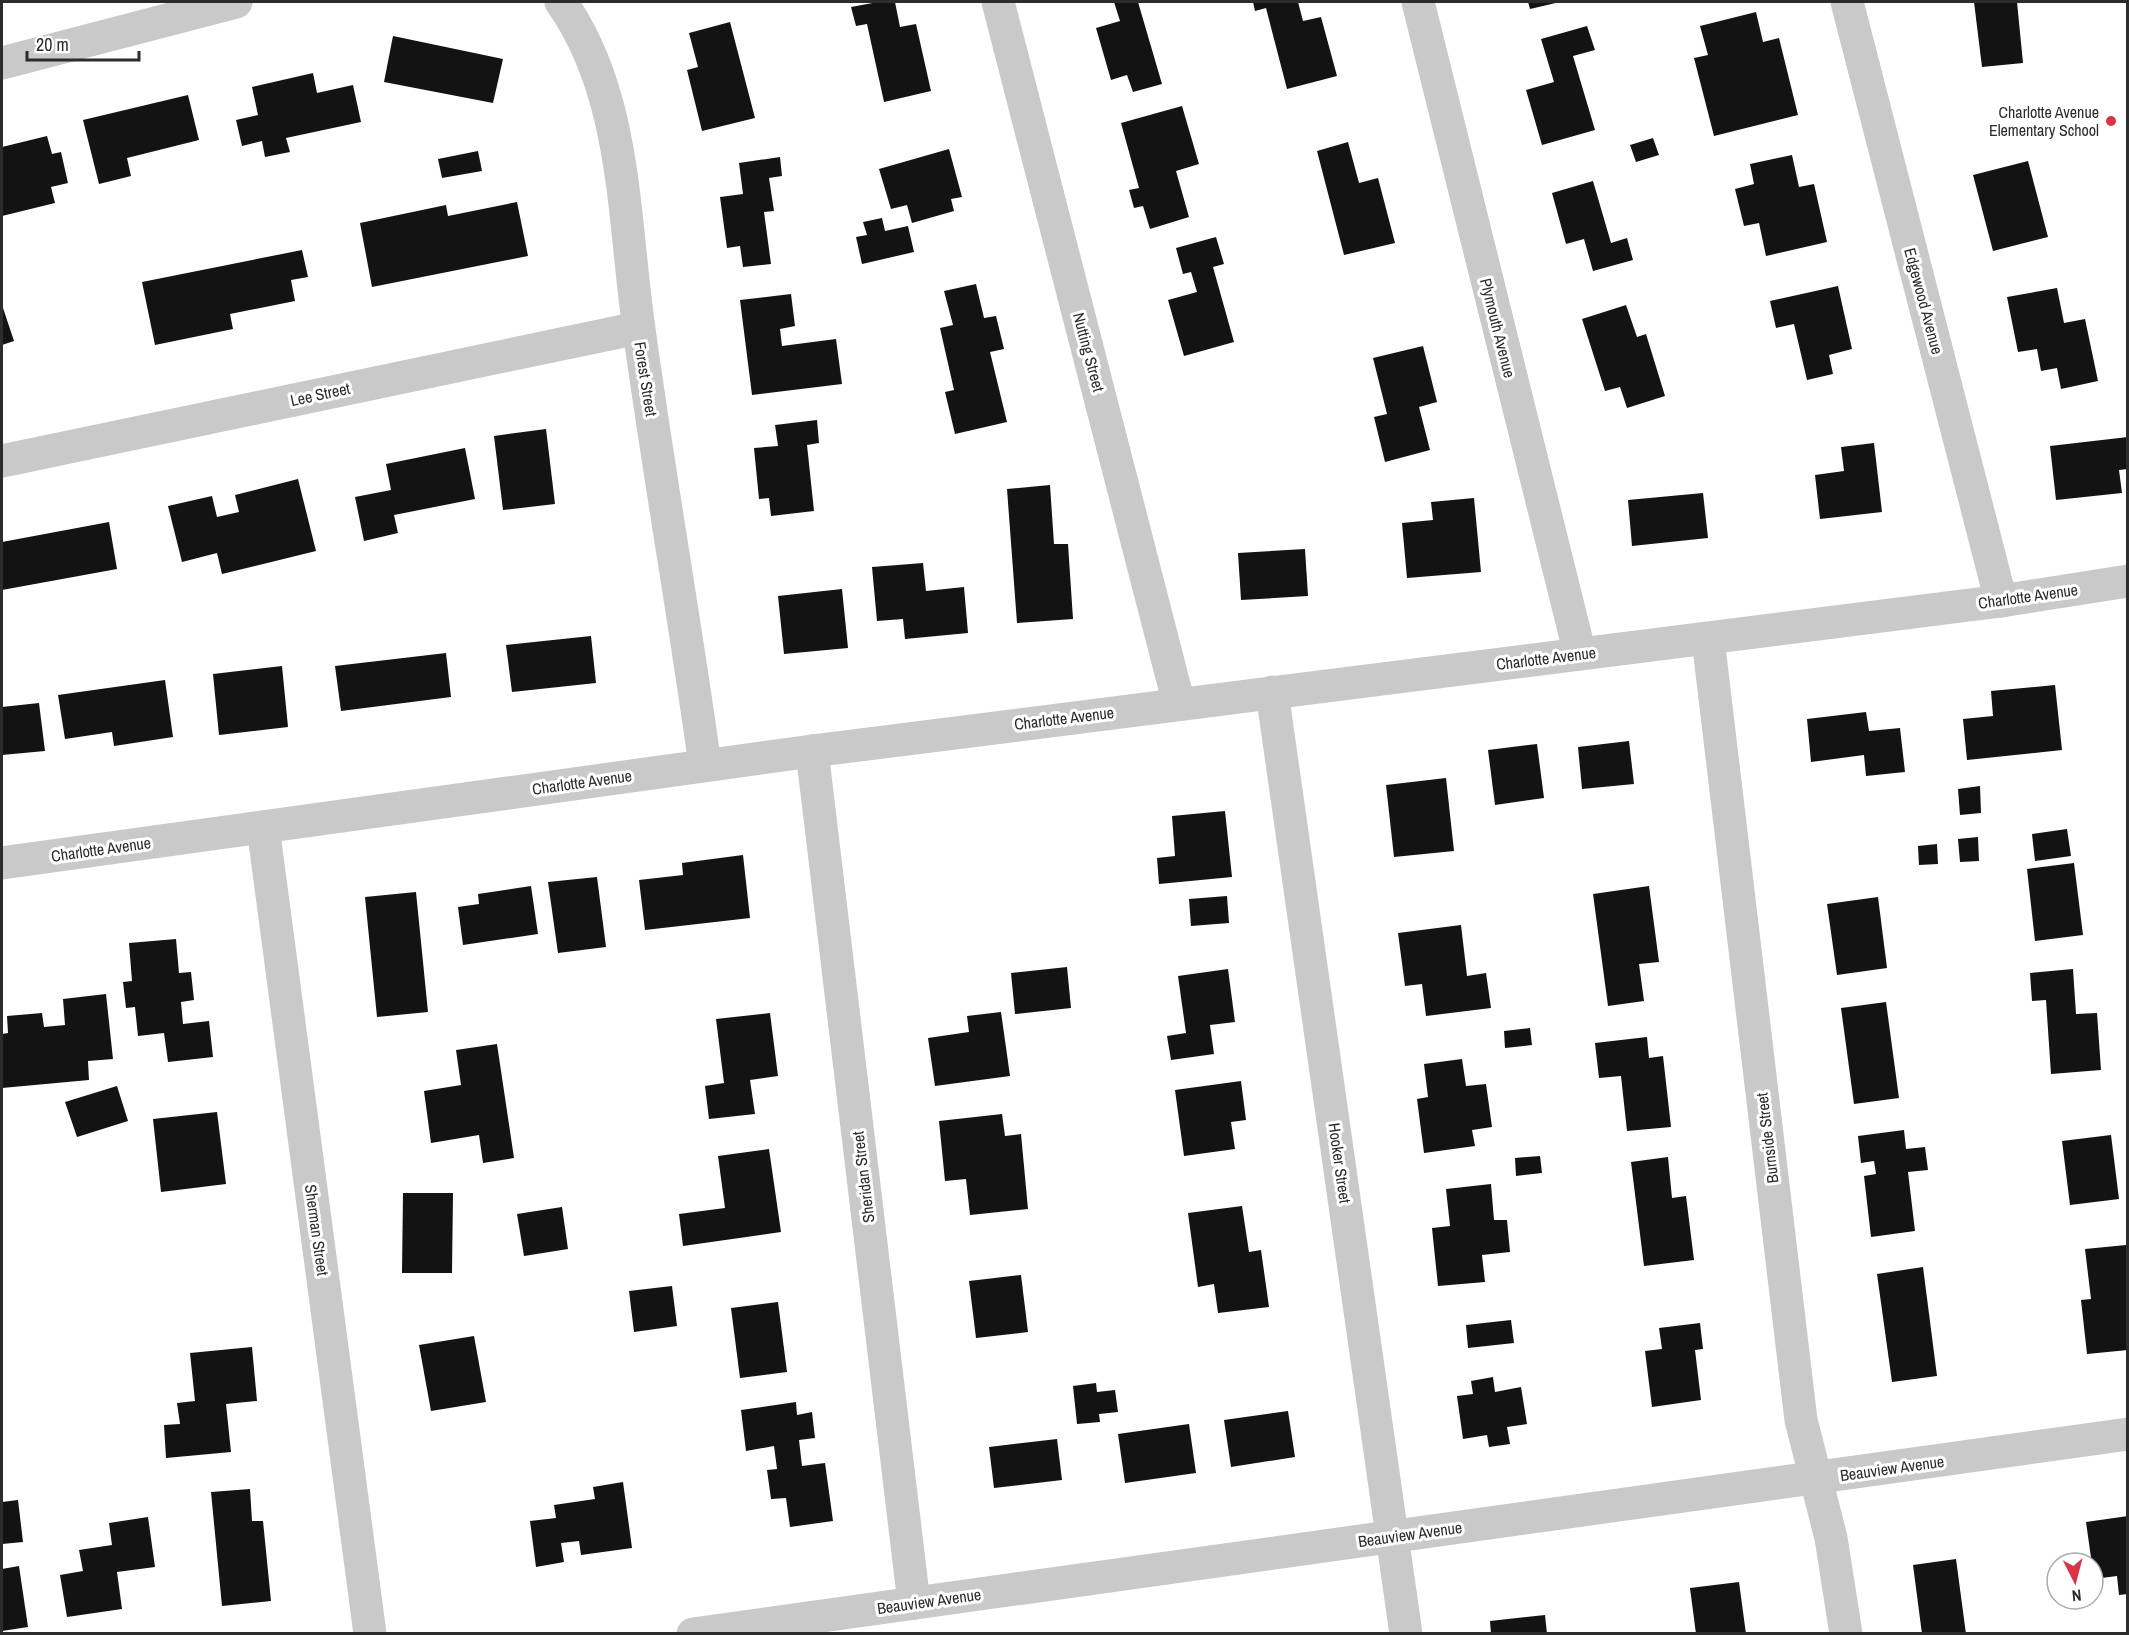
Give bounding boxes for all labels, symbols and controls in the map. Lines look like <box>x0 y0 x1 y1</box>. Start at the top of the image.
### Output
scale bar <box>27 24 140 62</box>
text: 20 m <box>36 32 69 57</box>
place label: Charlotte Avenue Elementary School <box>1989 101 2099 141</box>
marker: Charlotte Avenue Elementary School <box>2104 114 2118 128</box>
street label: Edgewood Avenue <box>1899 245 1949 357</box>
street label: Plymouth Avenue <box>1475 276 1521 380</box>
street label: Nutting Street <box>1068 310 1110 394</box>
street label: Forest Street <box>629 340 663 418</box>
street label: Lee Street <box>288 377 352 411</box>
street label: Charlotte Avenue <box>1977 578 2079 614</box>
street label: Charlotte Avenue <box>1495 641 1597 675</box>
street label: Charlotte Avenue <box>1013 701 1115 735</box>
street label: Charlotte Avenue <box>531 764 633 800</box>
street label: Charlotte Avenue <box>50 831 152 867</box>
street label: Burnside Street <box>1750 1091 1783 1185</box>
street label: Hooker Street <box>1323 1121 1357 1205</box>
street label: Sheridan Street <box>846 1130 880 1224</box>
street label: Sherman Street <box>300 1183 334 1277</box>
street label: Beauview Avenue <box>1839 1450 1945 1486</box>
street label: Beauview Avenue <box>1357 1516 1463 1552</box>
north arrow <box>2045 1551 2105 1611</box>
street label: Beauview Avenue <box>876 1583 982 1619</box>
text: N <box>2071 1584 2082 1607</box>

